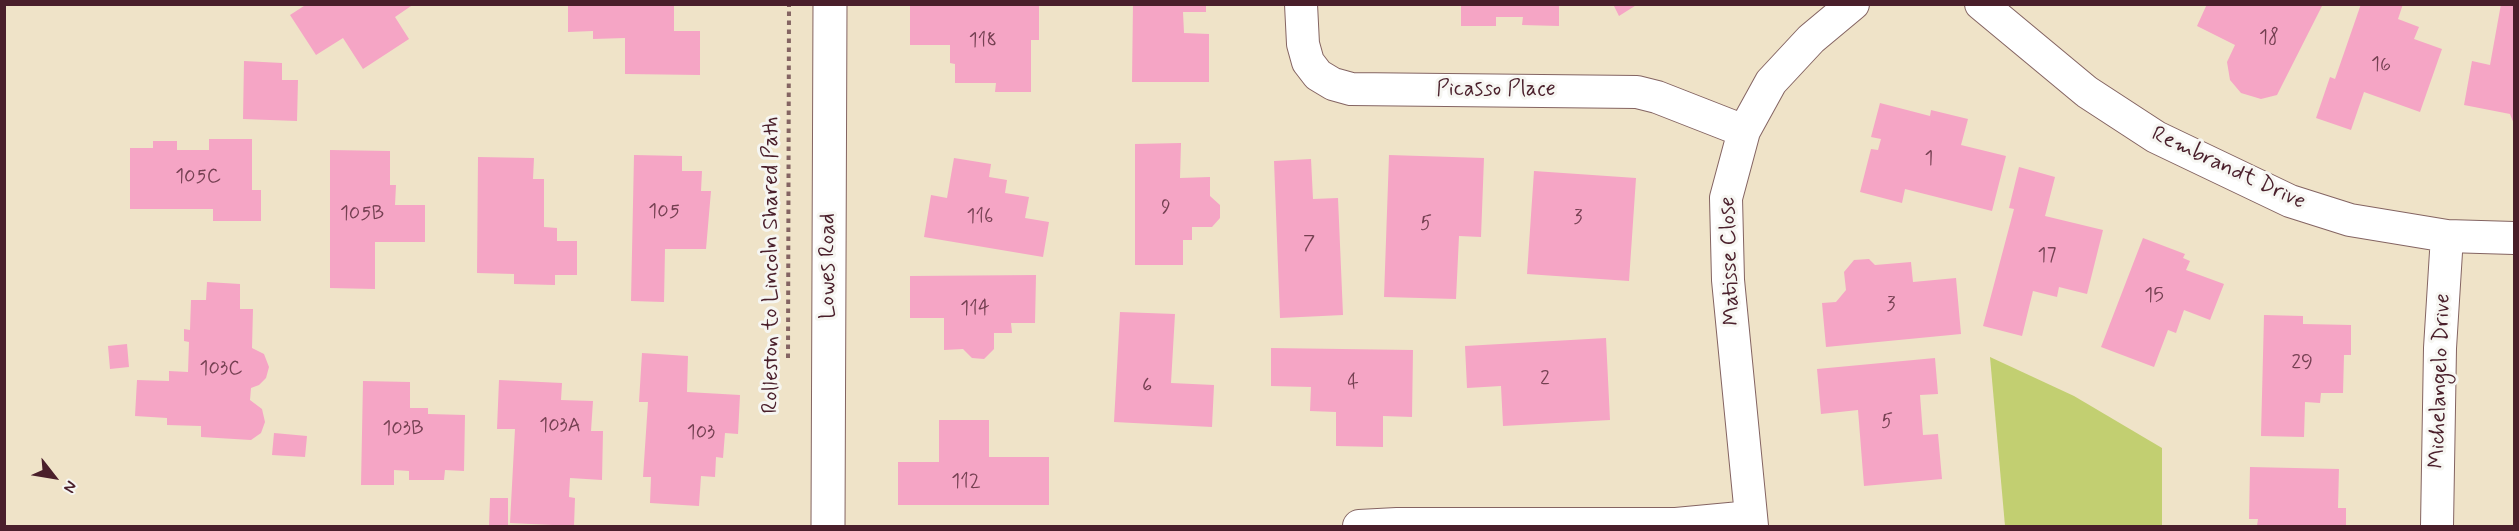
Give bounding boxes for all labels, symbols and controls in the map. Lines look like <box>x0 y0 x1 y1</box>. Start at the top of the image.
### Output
house number: 18 <box>2259 27 2279 51</box>
house number: 118 <box>969 30 997 54</box>
house number: 16 <box>2371 54 2391 78</box>
street label: Picasso Place <box>1436 77 1556 103</box>
street label: Rolleston to Lincoln Shared Path <box>759 117 785 413</box>
street label: Rembrandt Drive <box>2147 122 2309 216</box>
house number: 1 <box>1925 148 1933 172</box>
house number: 105C <box>175 166 221 190</box>
street label: Matisse Close <box>1716 196 1746 326</box>
house number: 9 <box>1161 197 1171 221</box>
house number: 105 <box>648 201 680 225</box>
house number: 105B <box>340 203 384 227</box>
house number: 116 <box>967 206 993 230</box>
house number: 3 <box>1573 207 1583 231</box>
street label: Lowes Road <box>816 213 842 319</box>
house number: 5 <box>1420 213 1432 237</box>
house number: 7 <box>1303 233 1315 257</box>
house number: 17 <box>2038 245 2056 269</box>
house number: 15 <box>2144 285 2164 309</box>
street label: Michelangelo Drive <box>2425 293 2457 469</box>
house number: 3 <box>1886 294 1896 318</box>
house number: 114 <box>960 298 990 322</box>
house number: 29 <box>2291 352 2313 376</box>
house number: 103C <box>200 358 242 382</box>
house number: 2 <box>1540 368 1550 392</box>
house number: 4 <box>1347 372 1359 396</box>
house number: 6 <box>1142 375 1152 399</box>
house number: 5 <box>1881 411 1893 435</box>
house number: 103A <box>539 415 581 439</box>
house number: 103B <box>382 418 424 442</box>
house number: 103 <box>687 422 715 446</box>
north arrow <box>24 447 84 507</box>
house number: 112 <box>951 471 981 495</box>
text: N <box>58 477 82 497</box>

